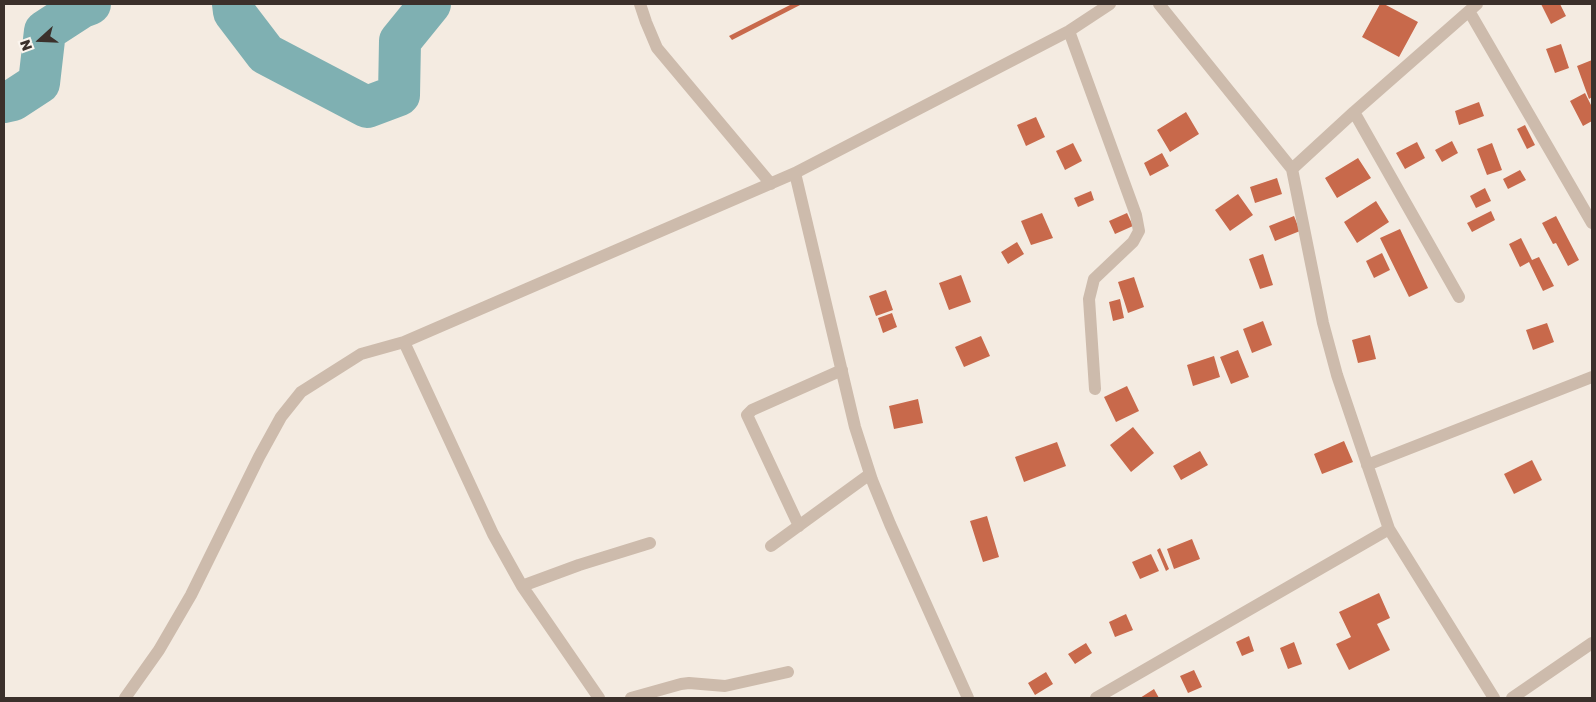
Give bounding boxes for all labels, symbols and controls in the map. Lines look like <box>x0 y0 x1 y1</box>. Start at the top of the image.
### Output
north arrow <box>15 15 65 65</box>
text: N <box>16 37 35 53</box>

